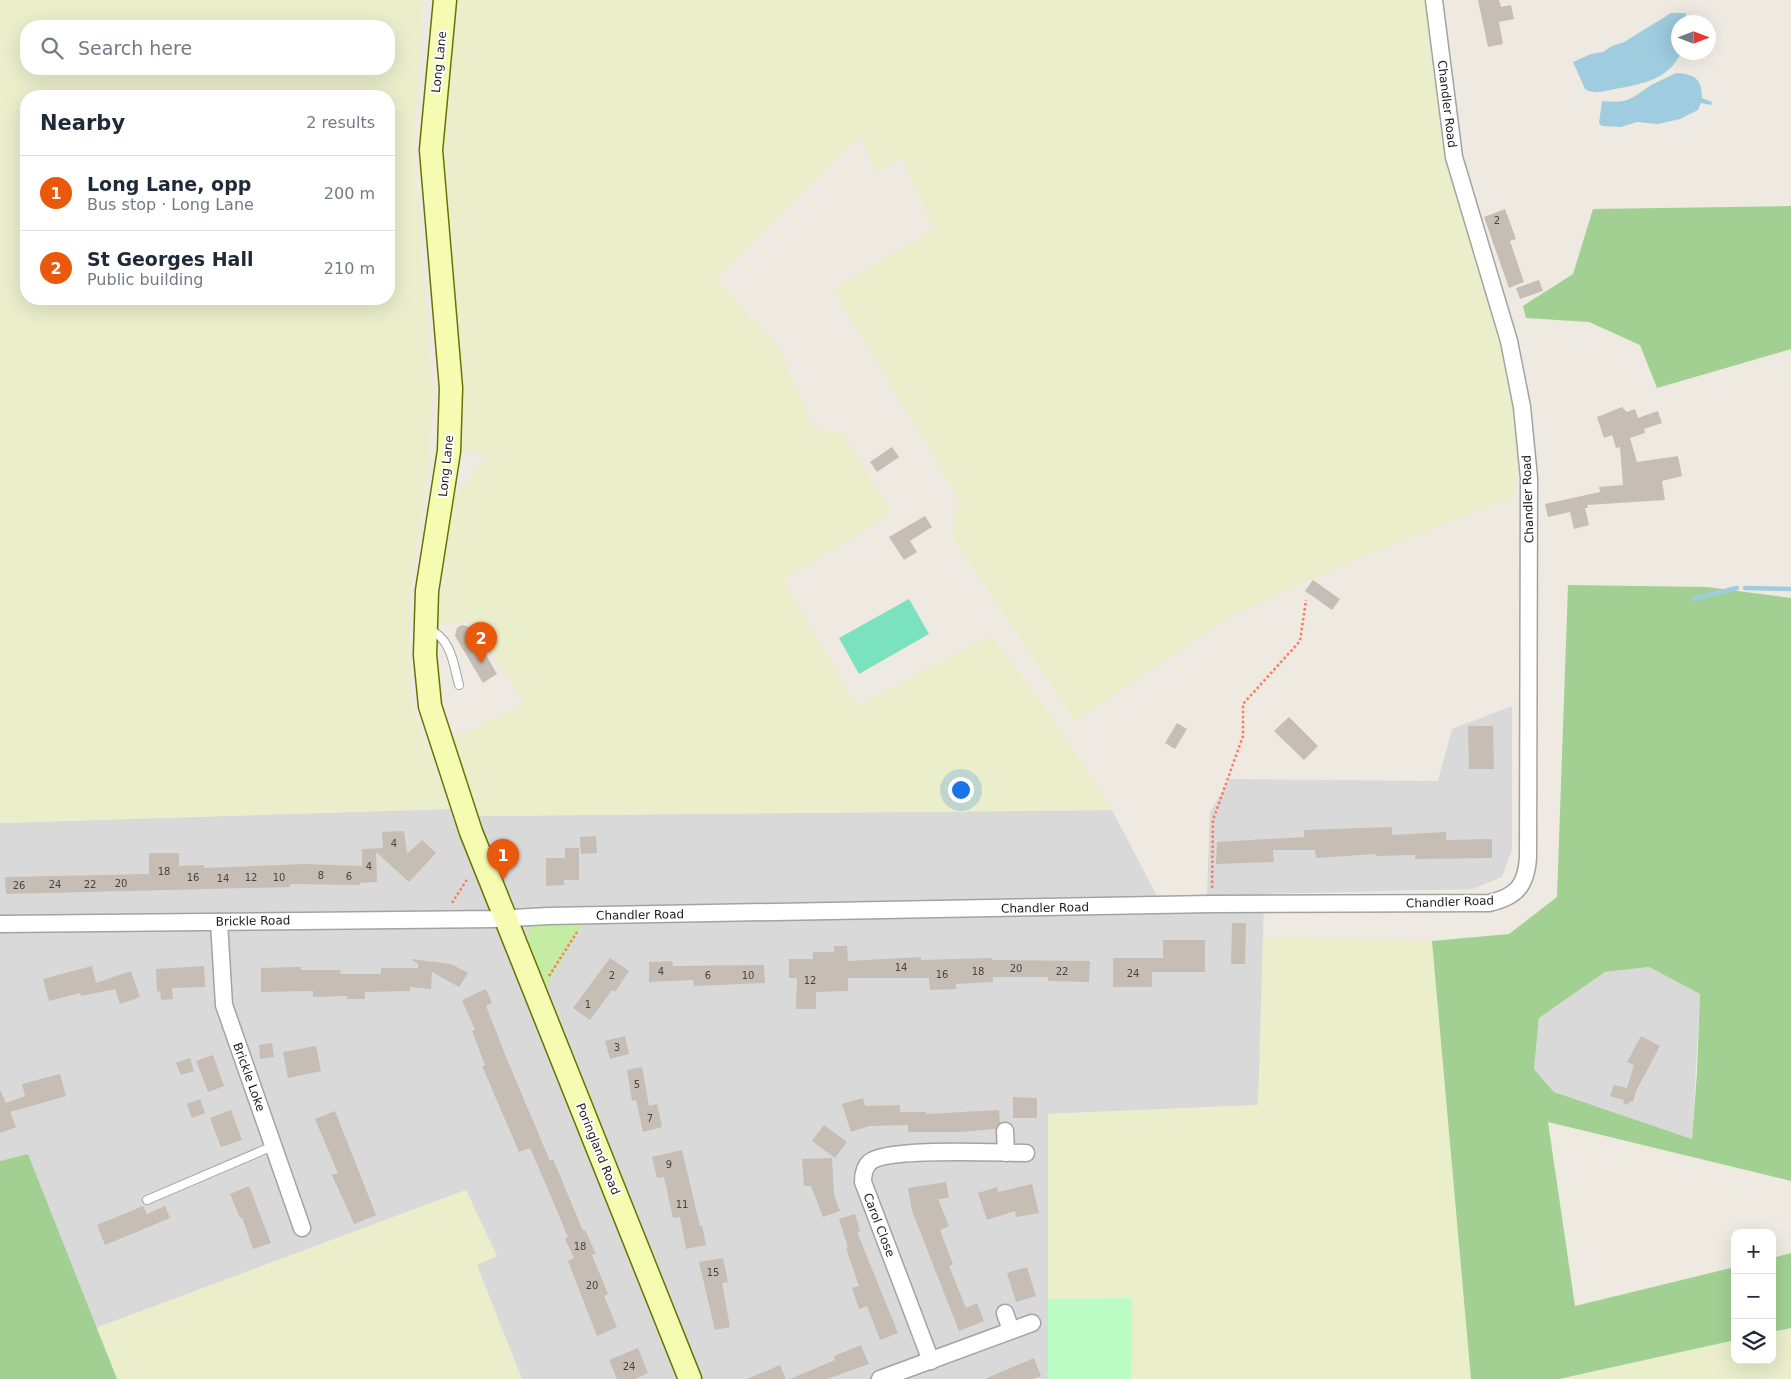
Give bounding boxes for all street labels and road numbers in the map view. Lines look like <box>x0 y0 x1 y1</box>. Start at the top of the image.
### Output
street label: Long Lane <box>429 30 449 94</box>
street label: Chandler Road <box>1435 59 1459 149</box>
street label: Long Lane <box>436 434 456 498</box>
street label: Chandler Road <box>1519 455 1537 543</box>
street label: Chandler Road <box>1406 893 1494 911</box>
street label: Chandler Road <box>1001 900 1089 916</box>
street label: Chandler Road <box>596 907 684 923</box>
street label: Brickle Road <box>216 913 290 929</box>
street label: Brickle Loke <box>230 1041 268 1113</box>
street label: Poringland Road <box>573 1101 623 1197</box>
street label: Carol Close <box>860 1191 898 1259</box>

